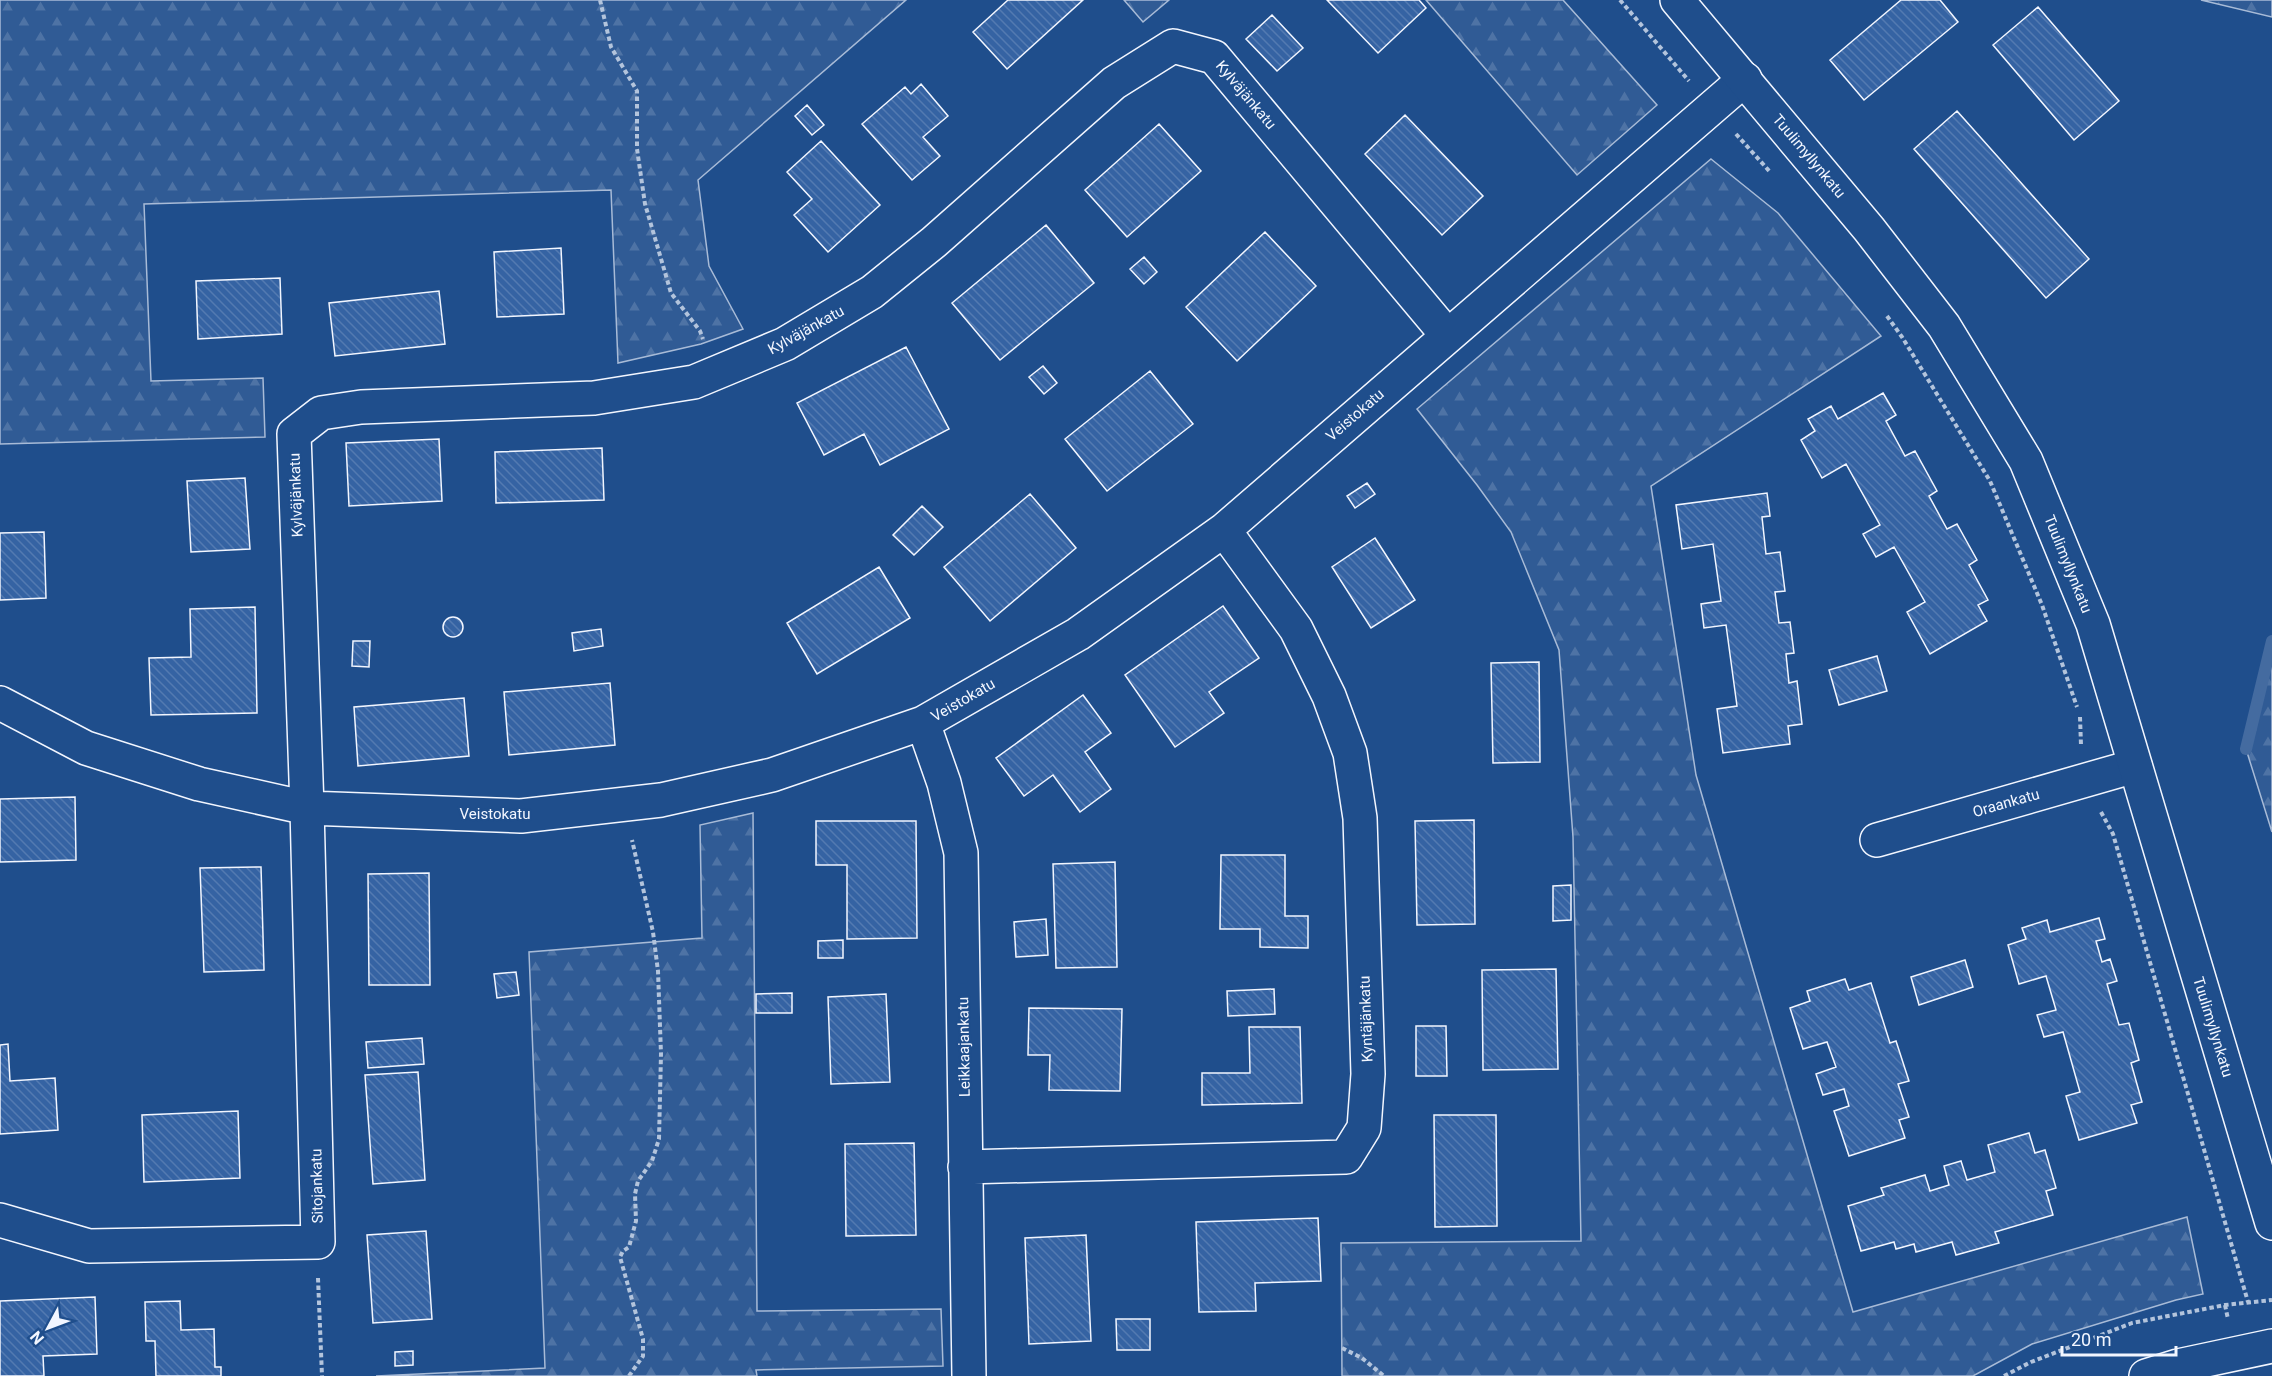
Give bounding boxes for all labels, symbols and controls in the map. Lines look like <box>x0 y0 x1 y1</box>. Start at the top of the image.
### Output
street label: Kylväjänkatu <box>1212 57 1280 133</box>
street label: Tuulimyllynkatu <box>1769 110 1849 202</box>
street label: Kylväjänkatu <box>765 302 847 358</box>
street label: Veistokatu <box>1322 385 1388 445</box>
street label: Kylväjänkatu <box>286 453 306 537</box>
street label: Tuulimyllynkatu <box>2040 512 2096 616</box>
street label: Veistokatu <box>928 674 998 726</box>
street label: Oraankatu <box>1971 785 2041 821</box>
street label: Veistokatu <box>460 805 530 823</box>
street label: Kyntäjänkatu <box>1355 975 1377 1063</box>
street label: Tuulimyllynkatu <box>2189 975 2237 1079</box>
street label: Leikkaajankatu <box>954 997 974 1097</box>
street label: Sitojankatu <box>307 1148 327 1224</box>
north arrow <box>18 1298 78 1358</box>
scale bar <box>2062 1319 2176 1357</box>
text: N <box>26 1327 48 1348</box>
text: 20 m <box>2071 1329 2111 1350</box>

